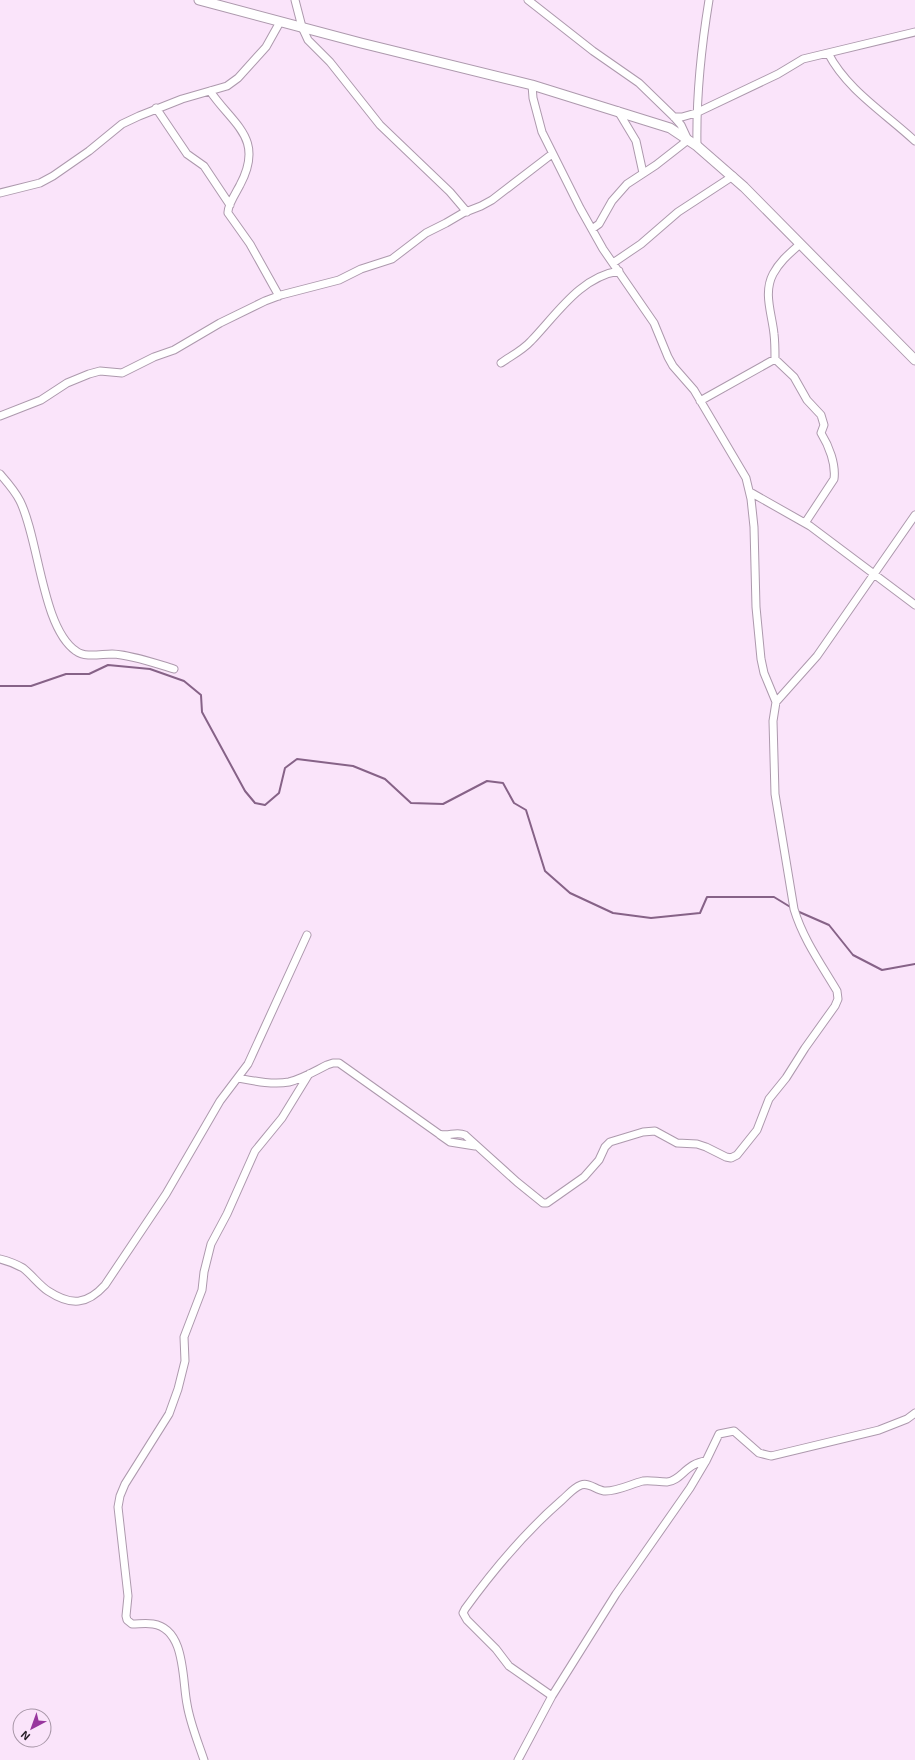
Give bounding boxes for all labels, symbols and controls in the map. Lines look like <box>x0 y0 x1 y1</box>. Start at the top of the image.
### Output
north arrow <box>12 1708 52 1748</box>
text: N <box>18 1728 32 1743</box>

